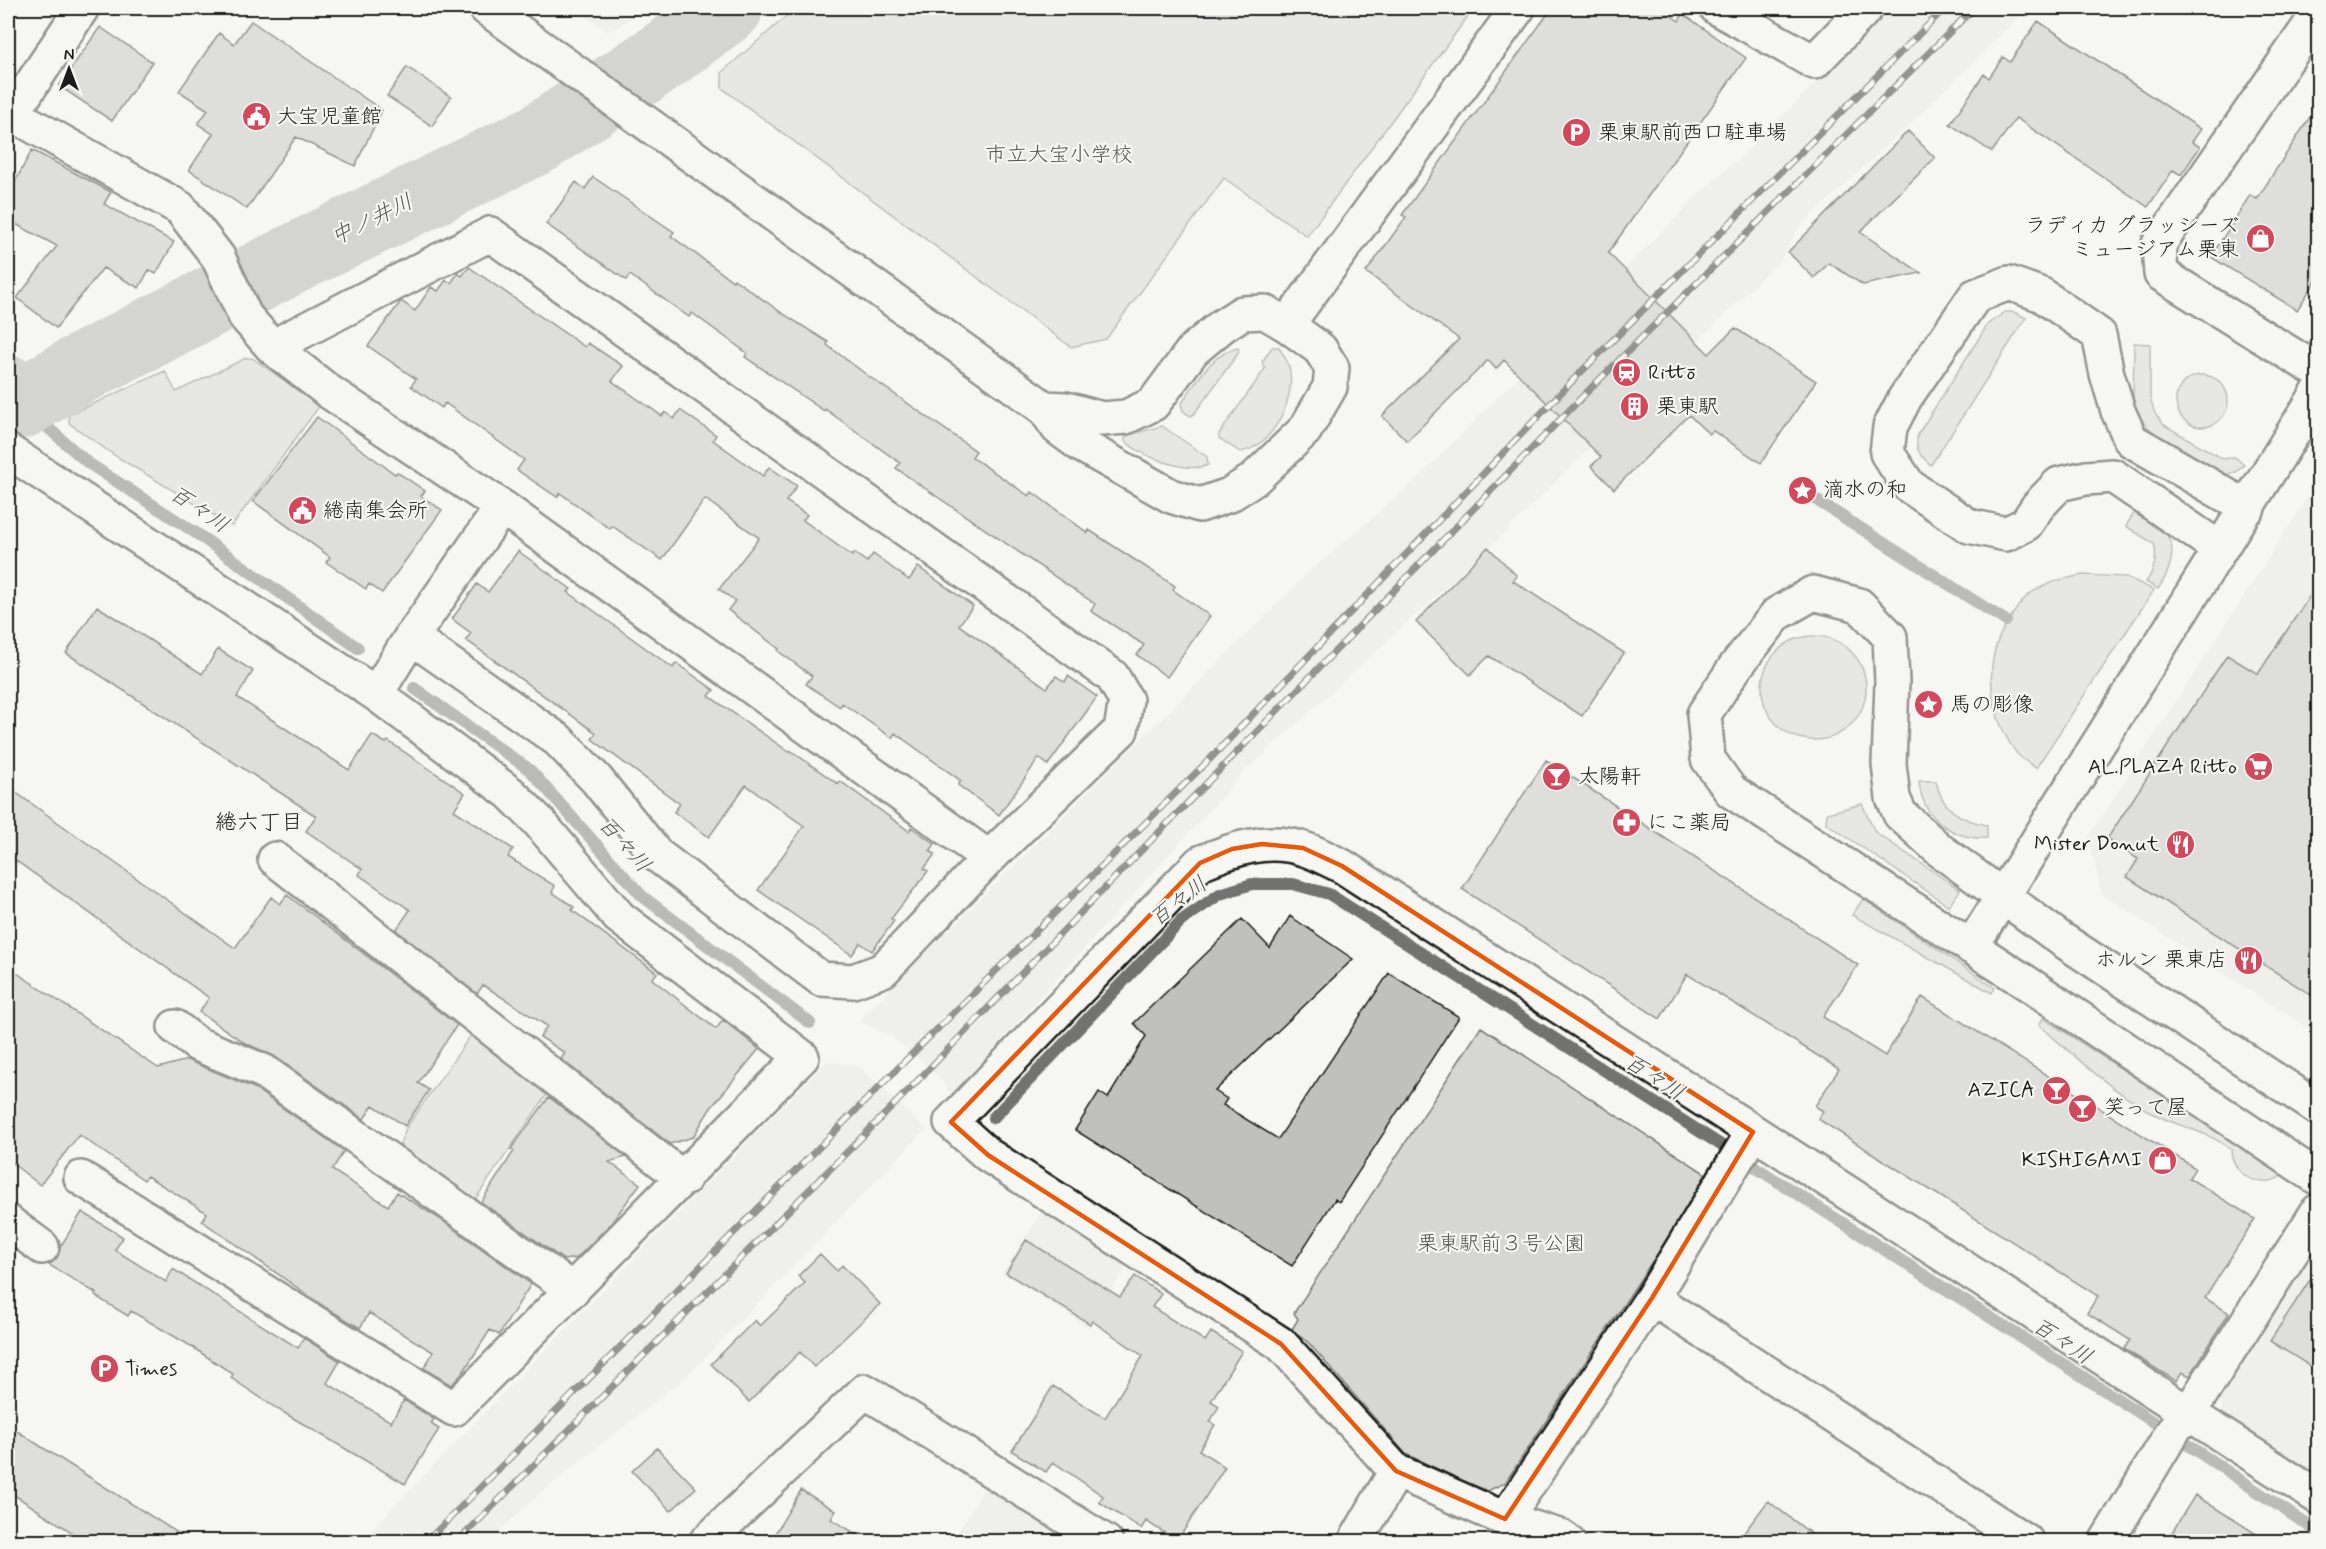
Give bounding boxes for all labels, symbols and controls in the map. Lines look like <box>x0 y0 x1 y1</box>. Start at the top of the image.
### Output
north arrow <box>39 39 99 99</box>
text: N <box>64 45 74 66</box>
public building icon: 大宝児童館 <box>240 101 272 133</box>
place label: 大宝児童館 <box>277 103 382 131</box>
parking icon: 栗東駅前西口駐車場 <box>1561 117 1593 149</box>
place label: 栗東駅前西口駐車場 <box>1598 119 1787 147</box>
park label: 市立大宝小学校 <box>986 141 1133 169</box>
water label: 中ノ井川 <box>326 188 418 252</box>
place label: ラディカ グラッシーズ ミュージアム栗東 <box>2025 212 2239 264</box>
shop icon: ラディカ グラッシーズ ミュージアム栗東 <box>2244 222 2276 254</box>
station icon: Rittō <box>1611 357 1643 389</box>
place label: Rittō <box>1648 359 1696 387</box>
building icon: 栗東駅 <box>1619 391 1651 423</box>
place label: 栗東駅 <box>1656 393 1719 421</box>
place icon: 滴水の和 <box>1786 474 1818 506</box>
place label: 滴水の和 <box>1823 476 1907 504</box>
water label: 百々川 <box>164 480 234 540</box>
public building icon: 綣南集会所 <box>286 495 318 527</box>
place label: 綣南集会所 <box>323 497 428 525</box>
place icon: 馬の彫像 <box>1913 689 1945 721</box>
place label: 馬の彫像 <box>1950 691 2034 719</box>
supermarket icon: AL.PLAZA Ritto <box>2242 751 2274 783</box>
place label: AL.PLAZA Ritto <box>2088 753 2237 781</box>
bar icon: 太陽軒 <box>1541 761 1573 793</box>
place label: 太陽軒 <box>1578 763 1641 791</box>
pharmacy icon: にこ薬局 <box>1610 807 1642 839</box>
district label: 綣六丁目 <box>215 809 303 837</box>
place label: にこ薬局 <box>1647 809 1731 837</box>
water label: 百々川 <box>592 811 656 879</box>
restaurant icon: Mister Donut <box>2164 828 2196 860</box>
place label: Mister Donut <box>2034 830 2160 858</box>
water label: 百々川 <box>1144 871 1214 933</box>
restaurant icon: ホルン 栗東店 <box>2232 944 2264 976</box>
place label: ホルン 栗東店 <box>2095 946 2227 974</box>
water label: 百々川 <box>1619 1048 1689 1108</box>
bar icon: AZICA <box>2040 1074 2072 1106</box>
place label: AZICA <box>1967 1076 2035 1104</box>
bar icon: 笑って屋 <box>2067 1092 2099 1124</box>
place label: 笑って屋 <box>2104 1094 2188 1122</box>
shop icon: KISHIGAMI <box>2147 1144 2179 1176</box>
place label: KISHIGAMI <box>2021 1146 2142 1174</box>
park label: 栗東駅前３号公園 <box>1417 1230 1585 1258</box>
water label: 百々川 <box>2027 1312 2097 1372</box>
parking icon: Times <box>88 1353 120 1385</box>
place label: Times <box>125 1355 177 1383</box>

